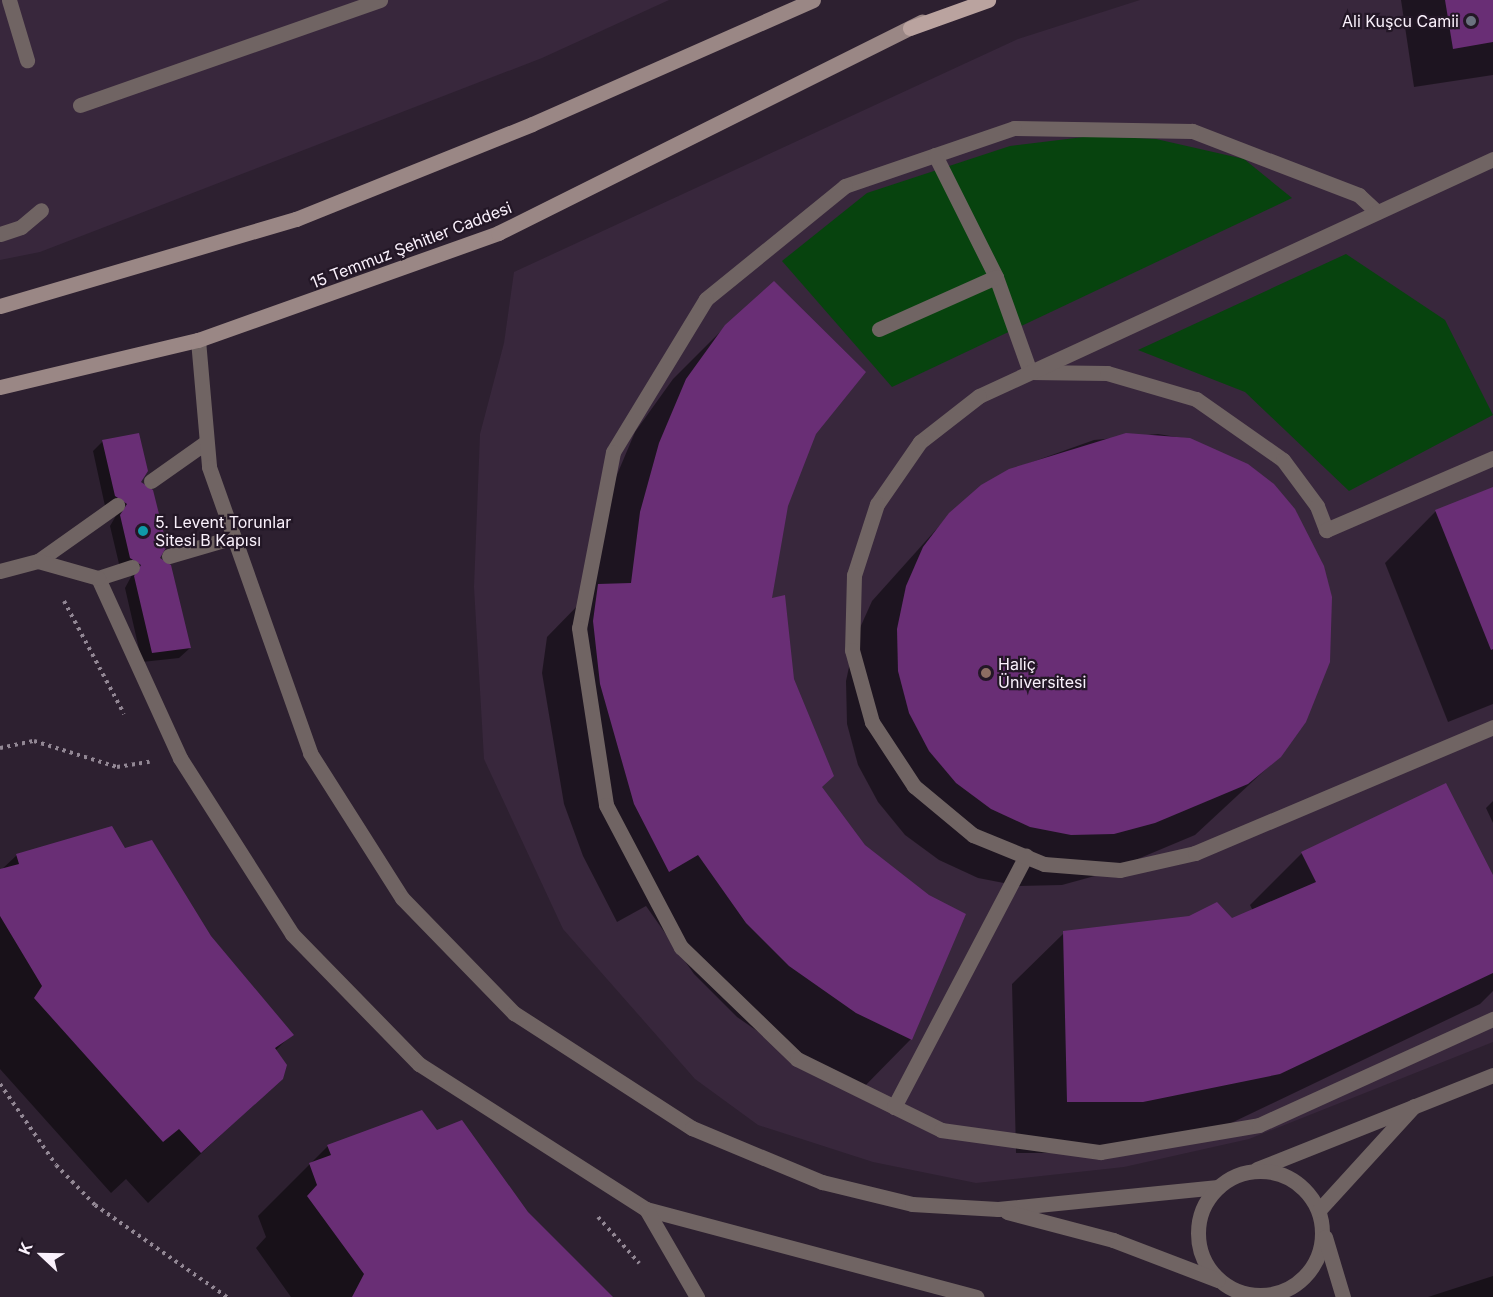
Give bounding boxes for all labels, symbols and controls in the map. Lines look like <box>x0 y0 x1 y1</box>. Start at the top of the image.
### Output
place label: Ali Kuşcu Camii <box>1342 11 1459 31</box>
marker: Ali Kuşcu Camii <box>1464 14 1478 28</box>
street label: 15 Temmuz Şehitler Caddesi <box>308 198 514 292</box>
place label: 5. Levent Torunlar Sitesi B Kapısı <box>155 512 291 550</box>
marker: 5. Levent Torunlar Sitesi B Kapısı <box>136 524 150 538</box>
place label: Haliç Üniversitesi <box>998 654 1086 692</box>
marker: Haliç Üniversitesi <box>979 666 993 680</box>
north arrow <box>12 1225 72 1285</box>
text: K <box>14 1239 37 1257</box>

